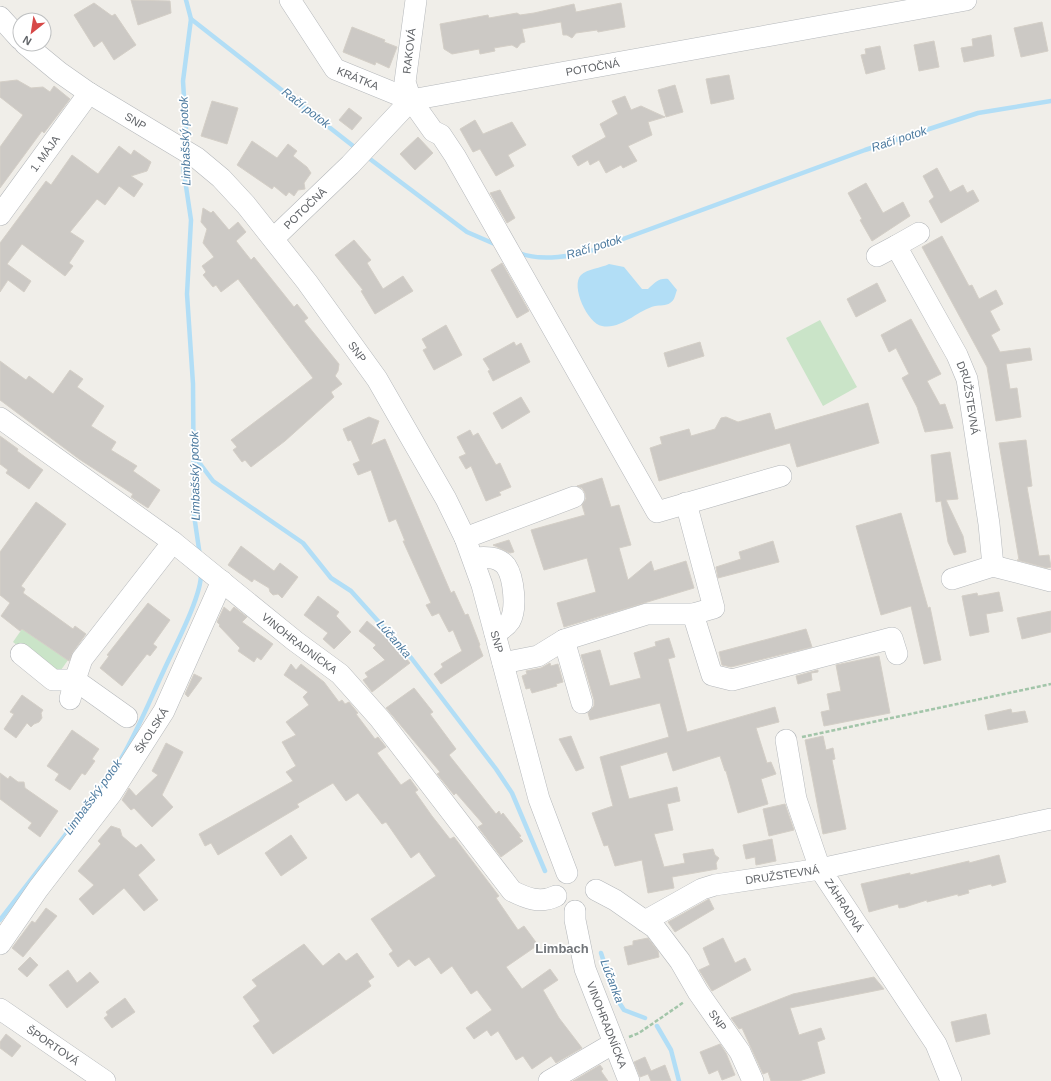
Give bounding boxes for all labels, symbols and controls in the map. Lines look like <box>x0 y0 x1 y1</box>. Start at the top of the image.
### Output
north arrow <box>12 12 52 52</box>
street label: RAKOVÁ <box>400 27 418 74</box>
text: N <box>21 33 33 48</box>
street label: POTOČNÁ <box>565 56 621 78</box>
street label: KRÁTKA <box>335 64 381 92</box>
water label: Račí potok <box>279 85 334 132</box>
water label: Limbašský potok <box>176 95 194 186</box>
street label: SNP <box>123 110 148 132</box>
water label: Račí potok <box>870 123 929 155</box>
street label: 1. MÁJA <box>28 133 62 174</box>
street label: POTOČNÁ <box>281 185 329 231</box>
water label: Račí potok <box>565 232 624 262</box>
street label: SNP <box>346 339 369 364</box>
street label: DRUŽSTEVNÁ <box>954 359 981 436</box>
water label: Limbašský potok <box>187 430 203 521</box>
street label: VINOHRADNÍCKA <box>259 611 340 676</box>
water label: Lúčanka <box>374 617 414 661</box>
street label: SNP <box>488 629 506 654</box>
street label: ŠKOLSKÁ <box>133 705 171 755</box>
water label: Limbašský potok <box>61 756 126 837</box>
street label: DRUŽSTEVNÁ <box>744 863 821 886</box>
street label: ZÁHRADNÁ <box>822 876 866 934</box>
district label: Limbach <box>535 941 589 956</box>
water label: Lúčanka <box>597 957 627 1005</box>
street label: VINOHRADNÍCKA <box>585 980 630 1070</box>
street label: SNP <box>706 1008 729 1033</box>
street label: ŠPORTOVÁ <box>24 1023 82 1068</box>

